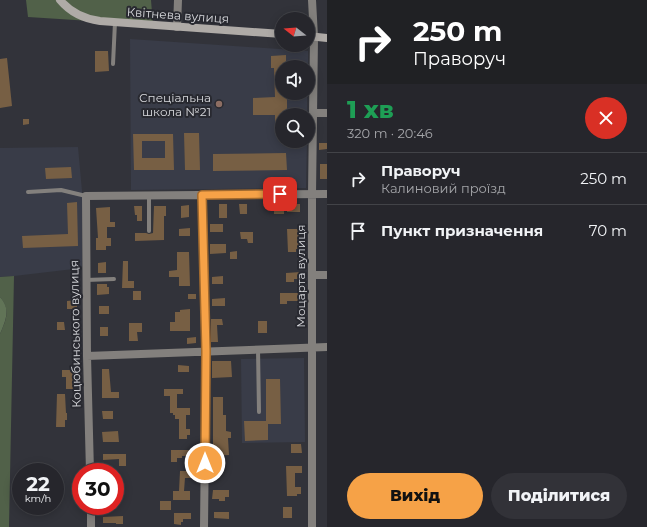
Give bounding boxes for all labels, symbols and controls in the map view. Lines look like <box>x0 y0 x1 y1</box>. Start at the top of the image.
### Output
street label: Квітнева вулиця <box>126 4 230 26</box>
north arrow <box>275 12 315 52</box>
map controls <box>275 12 315 148</box>
text: 250 m <box>413 14 503 48</box>
icon: right <box>347 16 399 68</box>
text: Праворуч <box>413 48 506 70</box>
button: sound <box>275 60 315 100</box>
place label: Спеціальна школа №21 <box>139 90 211 119</box>
text: 1 хв <box>347 95 394 124</box>
button: close <box>585 97 627 139</box>
marker: Спеціальна школа №21 <box>214 99 224 109</box>
button: search <box>275 108 315 148</box>
text: 320 m · 20:46 <box>347 125 433 141</box>
text: Праворуч <box>381 161 461 180</box>
icon: right <box>347 168 369 190</box>
text: 250 m <box>580 169 627 188</box>
pin <box>263 177 297 211</box>
text: Калиновий проїзд <box>381 180 506 196</box>
icon: arrive <box>269 183 291 205</box>
icon: arrive <box>347 220 369 242</box>
text: Пункт призначення <box>381 221 543 240</box>
text: 70 m <box>589 221 627 240</box>
street label: Моцарта вулиця <box>293 224 308 328</box>
street label: Коцюбинського вулиця <box>66 260 84 408</box>
position arrow <box>184 442 226 484</box>
speed limit sign: 30 <box>72 463 124 515</box>
text: 22 <box>26 472 50 496</box>
button: Вихід <box>347 473 483 519</box>
button: Поділитися <box>491 473 627 519</box>
text: km/h <box>25 492 51 505</box>

